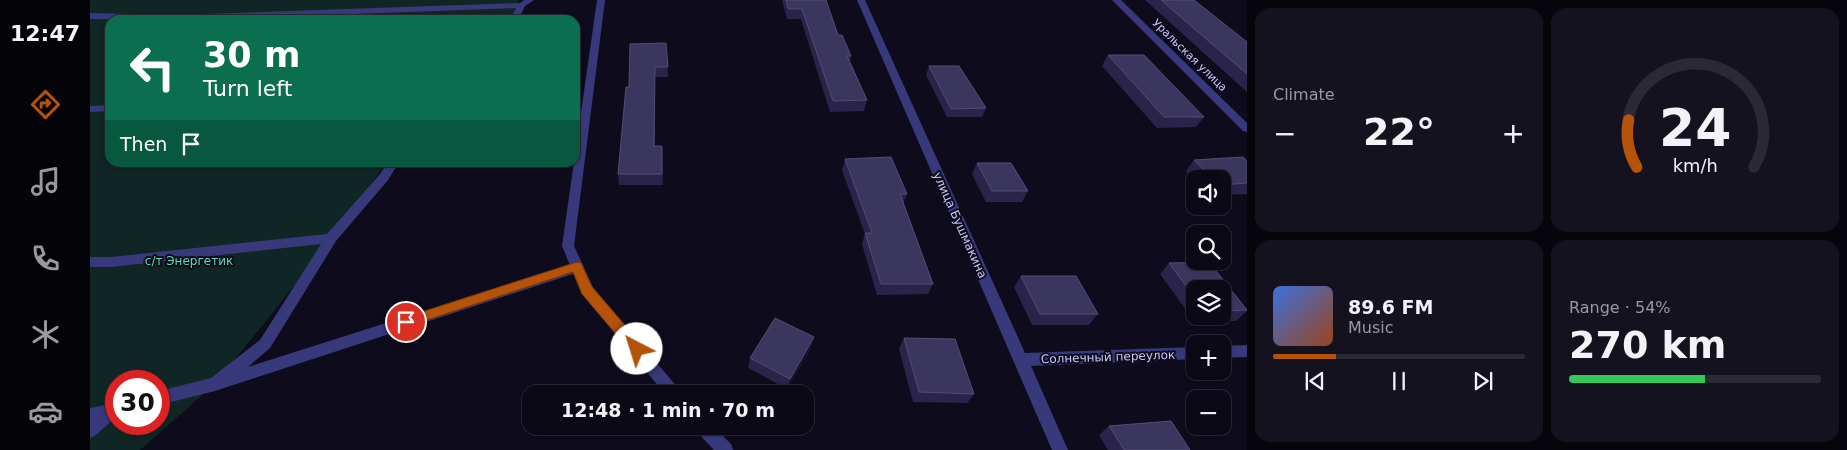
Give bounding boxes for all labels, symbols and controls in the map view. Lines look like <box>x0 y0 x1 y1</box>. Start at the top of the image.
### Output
street label: Уральская улица <box>1150 17 1230 94</box>
text: 12:47 <box>10 21 80 46</box>
icon: left <box>120 35 185 100</box>
text: 30 m <box>203 35 300 75</box>
text: Turn left <box>203 76 292 101</box>
text: Climate <box>1273 85 1335 104</box>
icon: directions <box>28 87 63 122</box>
text: 24 <box>1659 98 1731 158</box>
text: 22° <box>1363 110 1435 154</box>
text: − <box>1273 117 1296 150</box>
text: + <box>1502 117 1525 150</box>
icon: arrive <box>177 130 205 158</box>
text: Then <box>120 133 167 155</box>
text: km/h <box>1672 155 1718 176</box>
icon: music <box>28 164 63 199</box>
street label: улица Бушмакина <box>930 170 990 280</box>
map controls <box>1186 170 1231 435</box>
button: sound <box>1186 170 1231 215</box>
button: search <box>1186 225 1231 270</box>
icon: phone <box>28 241 63 276</box>
park label: с/т Энергетик <box>145 254 233 268</box>
button: layers <box>1186 280 1231 325</box>
text: 89.6 FM <box>1348 296 1433 318</box>
text: Range · 54% <box>1569 298 1671 317</box>
pin <box>385 301 427 343</box>
icon: arrive <box>392 308 420 336</box>
icon: climate <box>28 317 63 352</box>
text: Music <box>1348 318 1394 337</box>
position arrow <box>610 322 662 374</box>
text: 270 km <box>1569 323 1726 367</box>
button: + <box>1186 335 1231 380</box>
street label: Солнечный переулок <box>1041 348 1175 366</box>
icon: previous <box>1301 367 1329 395</box>
icon: pause <box>1385 367 1413 395</box>
icon: next <box>1469 367 1497 395</box>
speed limit sign: 30 <box>105 370 170 435</box>
button: − <box>1186 390 1231 435</box>
icon: car <box>28 394 63 429</box>
text: 12:48 · 1 min · 70 m <box>561 399 775 421</box>

